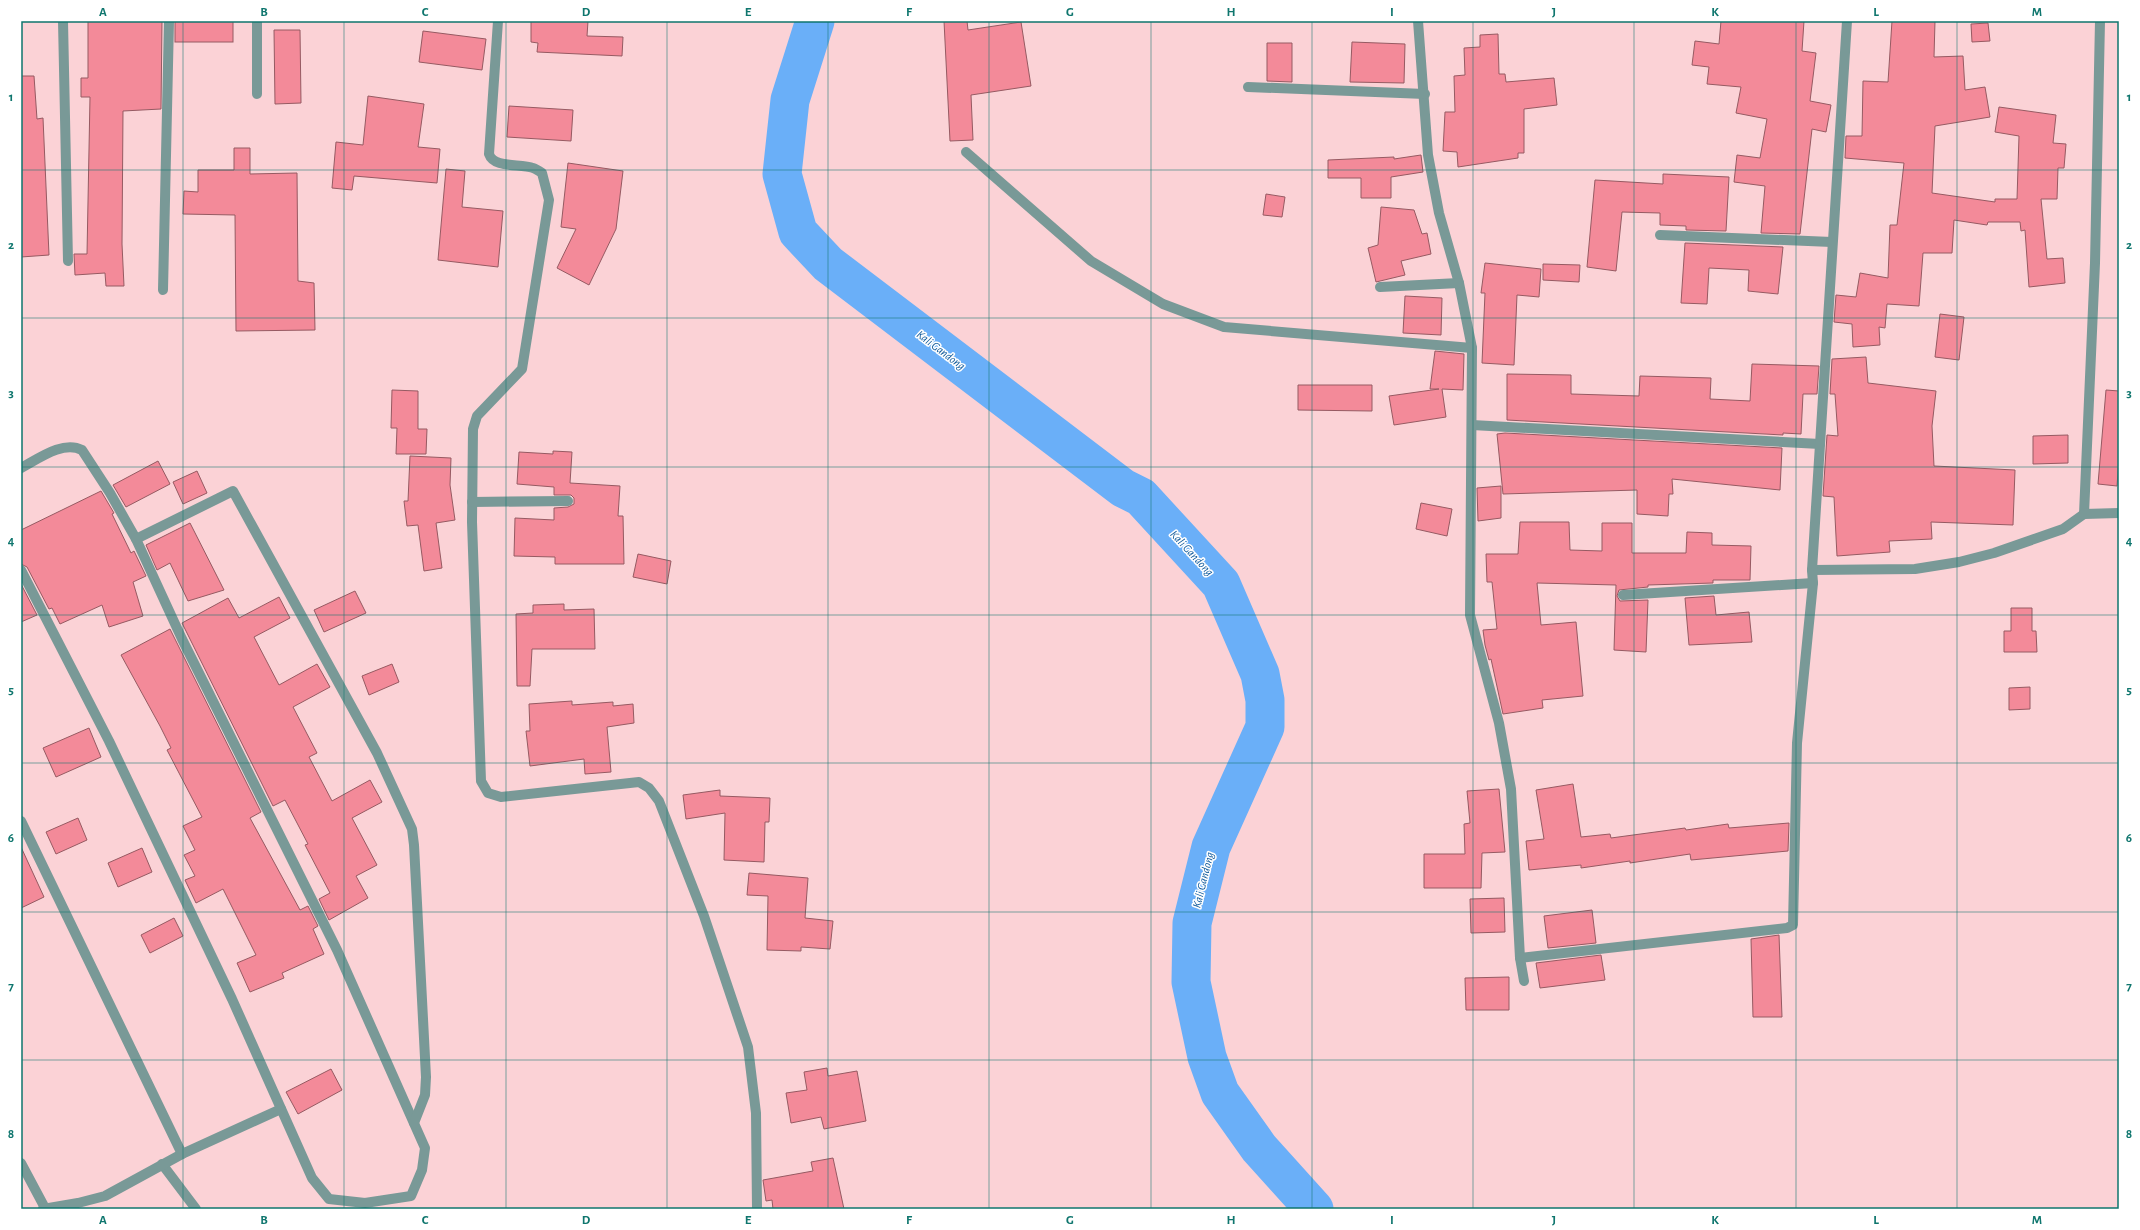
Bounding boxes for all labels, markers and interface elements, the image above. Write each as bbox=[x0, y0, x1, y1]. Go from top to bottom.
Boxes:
text: A bbox=[99, 6, 107, 19]
text: B bbox=[260, 6, 268, 19]
text: C bbox=[422, 6, 429, 19]
text: D bbox=[582, 6, 591, 19]
text: E bbox=[745, 6, 752, 19]
text: F bbox=[906, 6, 913, 19]
text: G bbox=[1066, 6, 1074, 19]
text: H bbox=[1226, 6, 1236, 19]
text: I bbox=[1390, 6, 1394, 19]
text: J bbox=[1552, 6, 1556, 19]
text: K bbox=[1711, 6, 1719, 19]
text: L bbox=[1873, 6, 1879, 19]
text: M bbox=[2032, 6, 2042, 19]
text: 1 bbox=[9, 91, 13, 104]
text: 1 bbox=[2127, 91, 2131, 104]
text: 2 bbox=[8, 239, 14, 252]
text: 2 bbox=[2126, 239, 2132, 252]
water label: Kali Gandong bbox=[915, 328, 967, 372]
text: 3 bbox=[8, 387, 14, 400]
text: 3 bbox=[2126, 387, 2132, 400]
water label: Kali Gandong bbox=[1168, 528, 1216, 578]
text: 4 bbox=[8, 535, 15, 548]
text: 4 bbox=[2126, 535, 2133, 548]
text: 5 bbox=[8, 684, 14, 697]
text: 5 bbox=[2126, 684, 2132, 697]
text: 6 bbox=[8, 832, 14, 845]
text: 6 bbox=[2126, 832, 2132, 845]
water label: Kali Gandong bbox=[1190, 851, 1216, 909]
text: 7 bbox=[8, 980, 14, 993]
text: 7 bbox=[2126, 980, 2132, 993]
text: 8 bbox=[8, 1128, 14, 1141]
text: 8 bbox=[2126, 1128, 2132, 1141]
text: A bbox=[99, 1214, 107, 1227]
text: B bbox=[260, 1214, 268, 1227]
text: C bbox=[422, 1214, 429, 1227]
text: D bbox=[582, 1214, 591, 1227]
text: E bbox=[745, 1214, 752, 1227]
text: F bbox=[906, 1214, 913, 1227]
text: G bbox=[1066, 1214, 1074, 1227]
text: H bbox=[1226, 1214, 1236, 1227]
text: I bbox=[1390, 1214, 1394, 1227]
text: J bbox=[1552, 1214, 1556, 1227]
text: K bbox=[1711, 1214, 1719, 1227]
text: L bbox=[1873, 1214, 1879, 1227]
text: M bbox=[2032, 1214, 2042, 1227]

